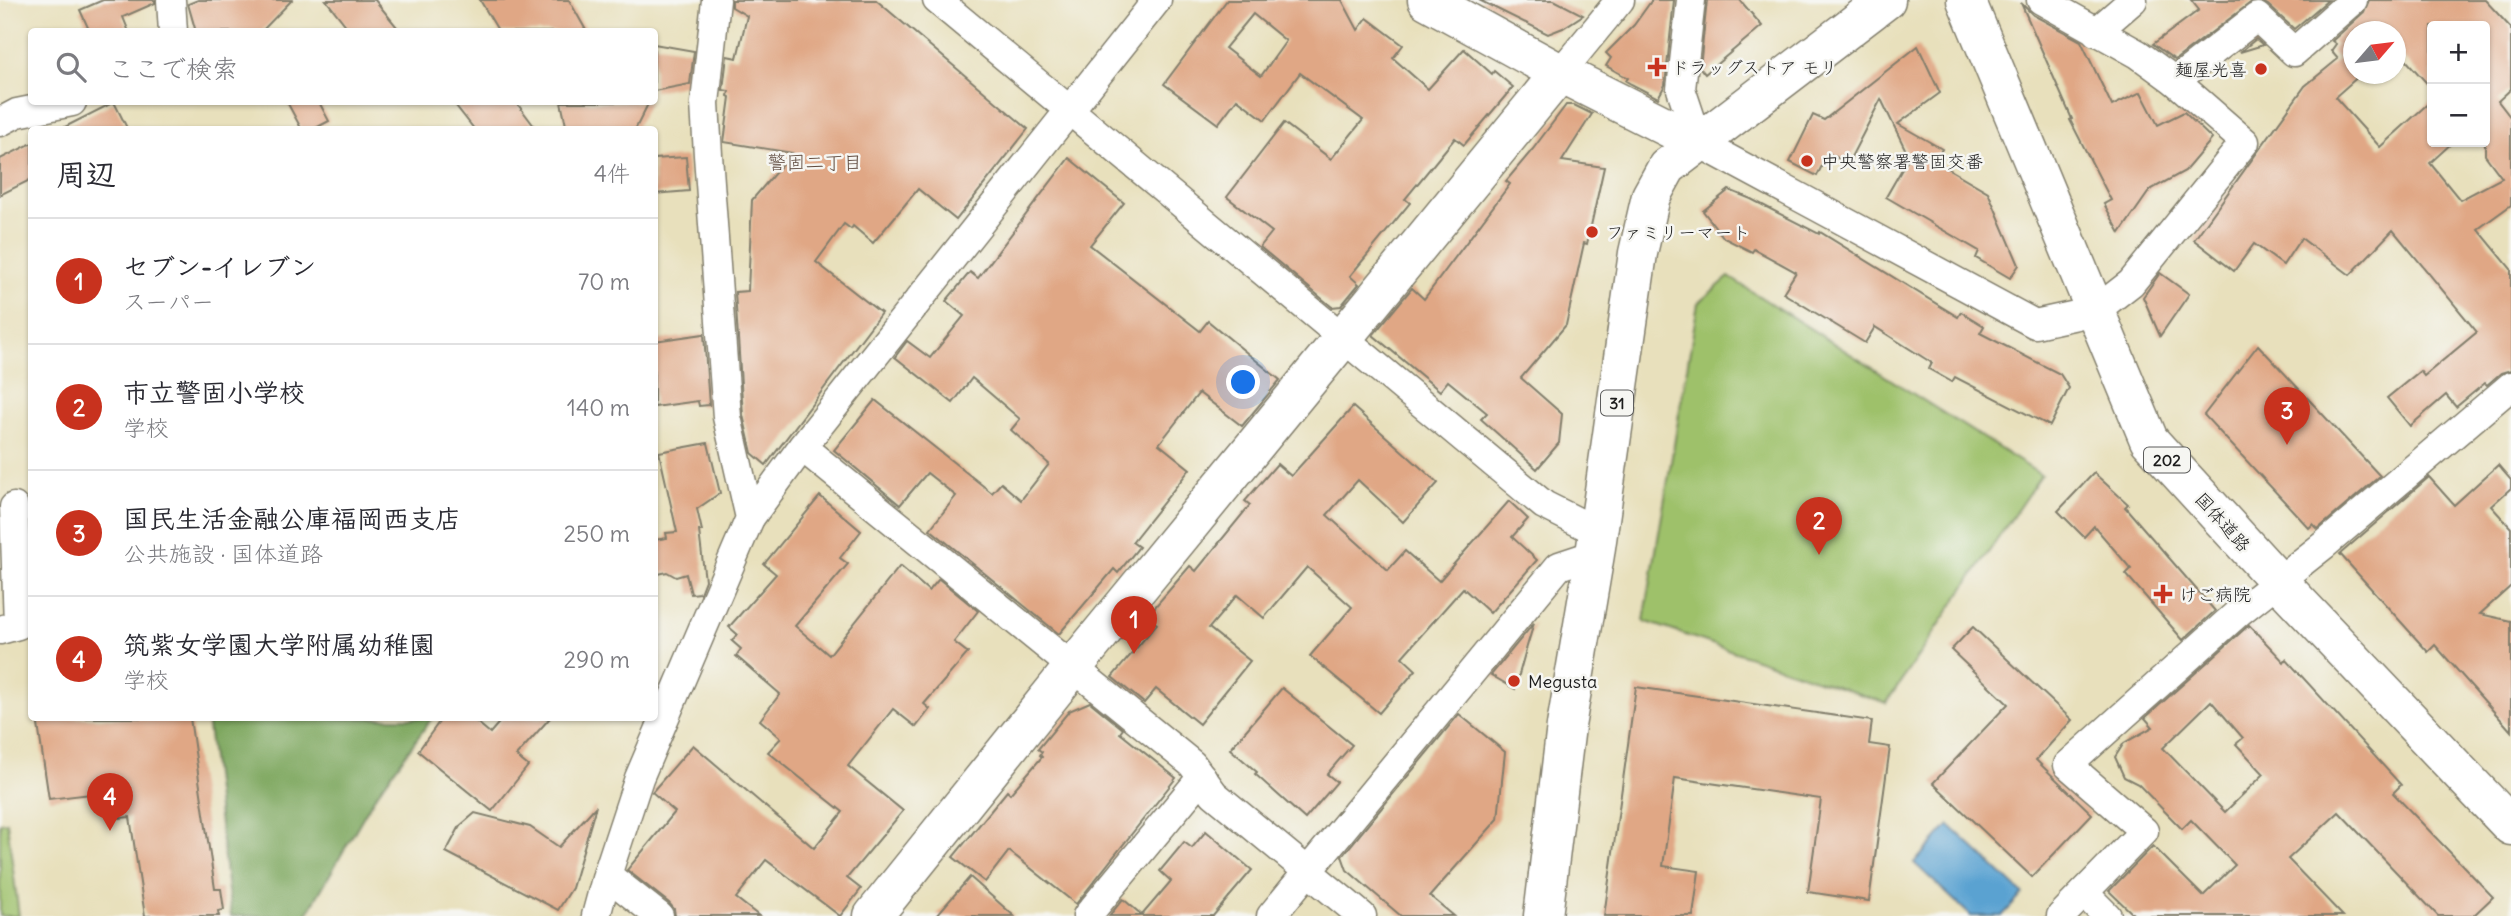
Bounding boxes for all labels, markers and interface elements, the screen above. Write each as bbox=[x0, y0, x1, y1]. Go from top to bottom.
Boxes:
north arrow bbox=[2343, 21, 2406, 84]
map controls bbox=[2427, 21, 2490, 147]
button: + bbox=[2427, 21, 2490, 84]
search box bbox=[28, 28, 658, 105]
icon: search bbox=[52, 48, 90, 86]
text: ここで検索 bbox=[108, 52, 238, 85]
place label: ドラッグストア モリ bbox=[1671, 56, 1838, 79]
place label: 麺屋光喜 bbox=[2175, 58, 2247, 81]
marker: ドラッグストア モリ bbox=[1649, 59, 1665, 75]
marker: 麺屋光喜 bbox=[2253, 61, 2269, 77]
button: − bbox=[2427, 84, 2490, 147]
district label: 警固二丁目 bbox=[767, 150, 863, 174]
place label: 中央警察署警固交番 bbox=[1821, 150, 1983, 173]
marker: 中央警察署警固交番 bbox=[1799, 153, 1815, 169]
text: 周辺 bbox=[56, 155, 116, 193]
text: 4件 bbox=[594, 159, 630, 188]
place label: ファミリーマート bbox=[1606, 221, 1750, 244]
marker: ファミリーマート bbox=[1584, 224, 1600, 240]
text: セブン-イレブン bbox=[123, 250, 316, 283]
text: 1 bbox=[74, 267, 84, 296]
text: 70 m bbox=[578, 267, 630, 296]
text: スーパー bbox=[123, 287, 214, 316]
your location bbox=[1226, 365, 1260, 399]
text: 市立警固小学校 bbox=[123, 376, 305, 409]
pin: 3 bbox=[2264, 387, 2310, 445]
road number: 31 bbox=[1601, 390, 1633, 416]
text: 2 bbox=[73, 393, 85, 422]
text: 140 m bbox=[567, 393, 630, 422]
text: 学校 bbox=[123, 413, 169, 442]
road number: 202 bbox=[2144, 447, 2190, 472]
street label: 国体道路 bbox=[2190, 488, 2256, 556]
pin: 2 bbox=[1796, 497, 1842, 555]
text: 国民生活金融公庫福岡西支店 bbox=[123, 502, 461, 535]
text: 3 bbox=[72, 519, 86, 548]
text: 250 m bbox=[563, 519, 630, 548]
text: 公共施設 · 国体道路 bbox=[123, 539, 323, 568]
place label: けご病院 bbox=[2179, 583, 2251, 606]
marker: けご病院 bbox=[2153, 584, 2173, 604]
pin: 1 bbox=[1111, 596, 1157, 654]
text: 筑紫女学園大学附属幼稚園 bbox=[123, 628, 435, 661]
text: 4 bbox=[72, 645, 86, 674]
text: 290 m bbox=[563, 645, 630, 674]
text: 学校 bbox=[123, 665, 169, 694]
place label: Megusta bbox=[1528, 670, 1597, 693]
marker: Megusta bbox=[1506, 673, 1522, 689]
pin: 4 bbox=[87, 773, 133, 831]

